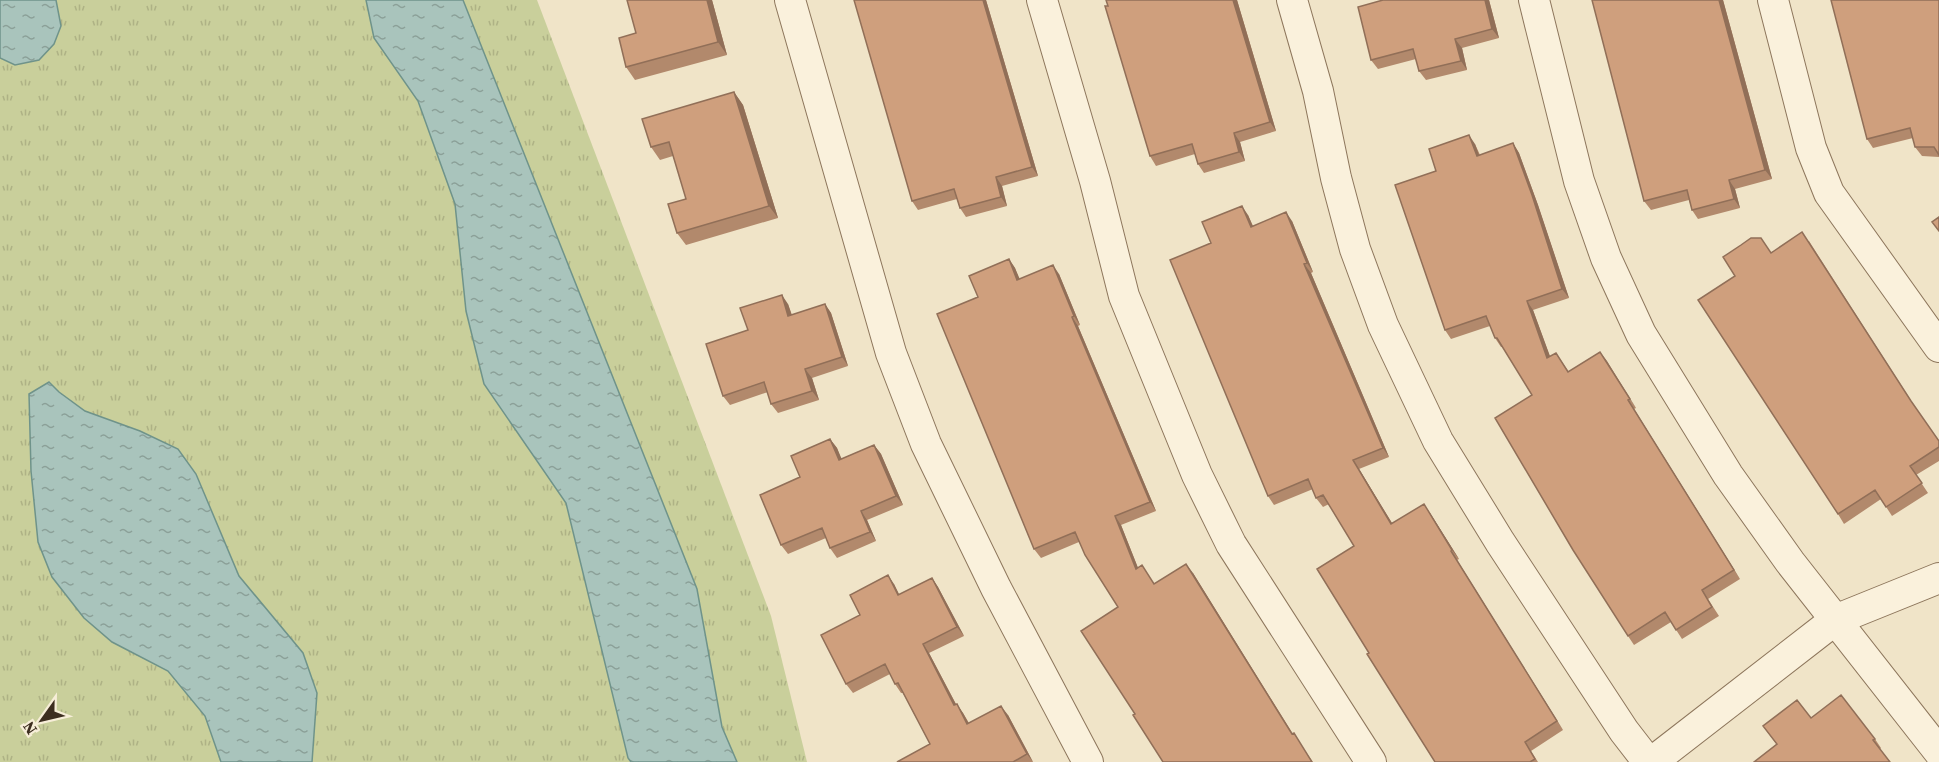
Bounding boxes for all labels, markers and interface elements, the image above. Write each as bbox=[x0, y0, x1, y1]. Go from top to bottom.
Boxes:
north arrow bbox=[12, 690, 72, 750]
text: N bbox=[17, 717, 42, 739]

